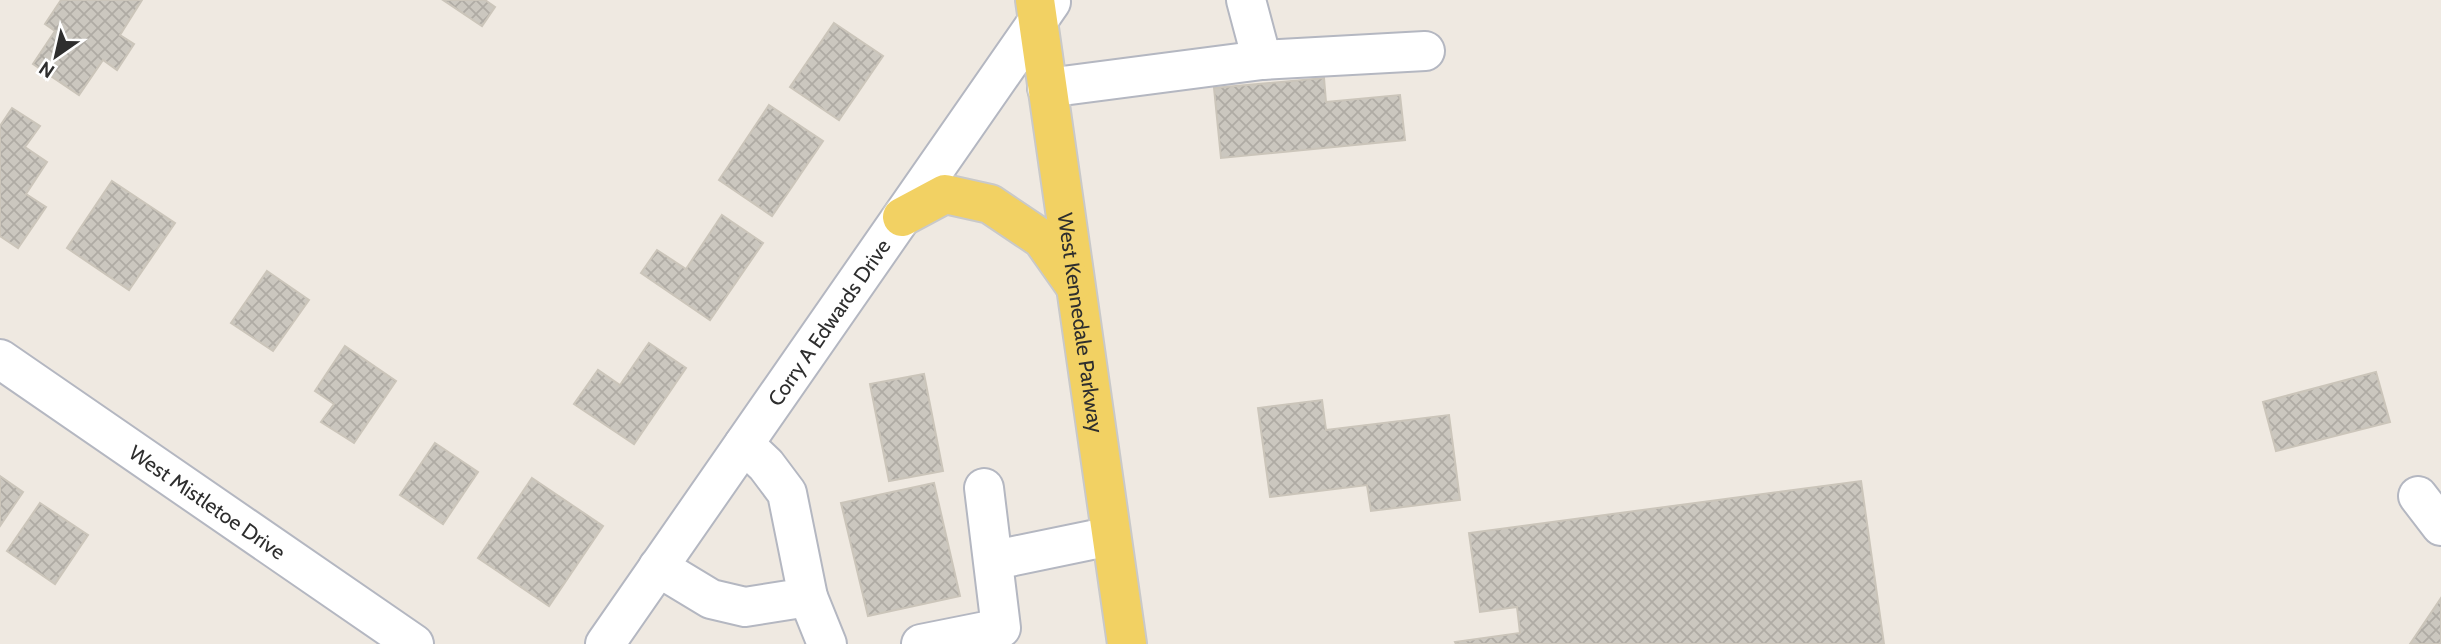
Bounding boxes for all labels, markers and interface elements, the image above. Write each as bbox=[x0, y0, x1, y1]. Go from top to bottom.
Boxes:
north arrow bbox=[21, 21, 91, 91]
text: N bbox=[35, 56, 59, 83]
street label: West Kennedale Parkway bbox=[1053, 211, 1109, 435]
street label: Corry A Edwards Drive bbox=[762, 234, 895, 410]
street label: West Mistletoe Drive bbox=[125, 439, 291, 565]

